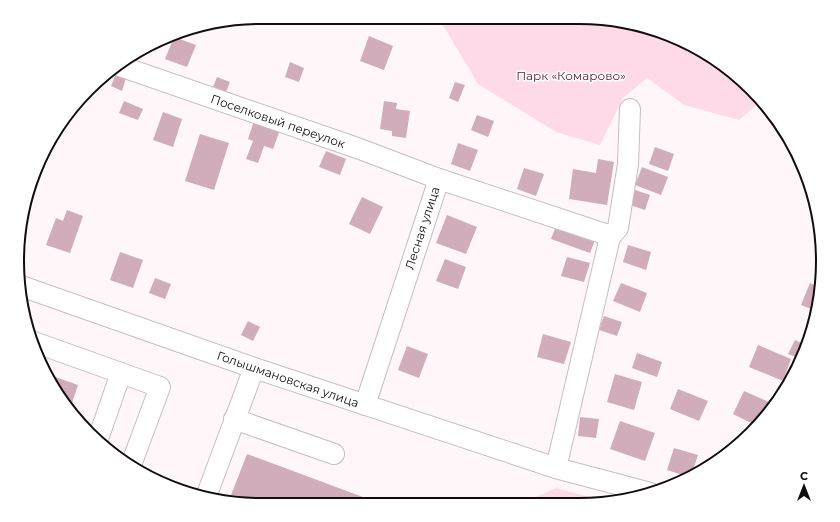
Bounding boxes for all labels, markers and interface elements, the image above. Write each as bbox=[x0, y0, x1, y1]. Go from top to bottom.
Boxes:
park label: Парк «Комарово» bbox=[516, 68, 626, 83]
street label: Поселковый переулок bbox=[209, 91, 347, 151]
street label: Лесная улица bbox=[401, 185, 443, 271]
street label: Голышмановская улица bbox=[215, 348, 361, 410]
north arrow bbox=[784, 466, 824, 506]
text: С bbox=[800, 469, 808, 483]

